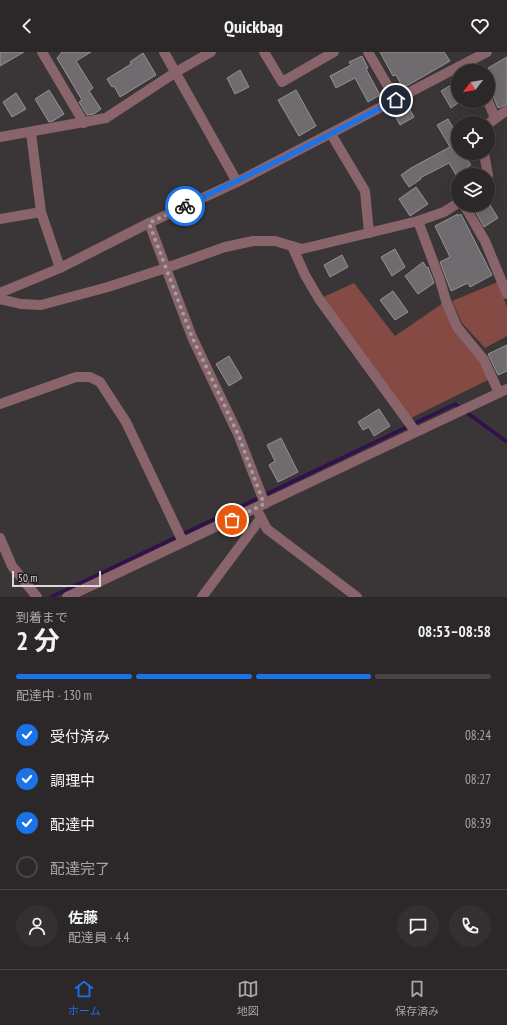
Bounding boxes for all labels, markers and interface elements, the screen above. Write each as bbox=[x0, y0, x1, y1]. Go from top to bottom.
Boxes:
icon: back bbox=[16, 15, 38, 37]
text: Quickbag bbox=[224, 15, 283, 38]
icon: heart bbox=[469, 15, 491, 37]
north arrow bbox=[451, 64, 495, 108]
map controls bbox=[451, 64, 495, 212]
pin bbox=[379, 83, 413, 117]
icon: home bbox=[385, 89, 407, 111]
button: locate bbox=[451, 116, 495, 160]
button: layers bbox=[451, 168, 495, 212]
courier bbox=[165, 186, 205, 226]
icon: bike bbox=[174, 195, 196, 217]
pin bbox=[215, 503, 249, 537]
icon: bag bbox=[221, 509, 243, 531]
scale bar bbox=[12, 569, 101, 588]
text: 50 m bbox=[18, 571, 37, 585]
text: 到着まで bbox=[16, 609, 68, 626]
text: 08:53–08:58 bbox=[418, 622, 491, 641]
text: 2 分 bbox=[16, 624, 60, 657]
text: 配達中 · 130 m bbox=[16, 687, 92, 704]
icon: check bbox=[16, 724, 38, 746]
text: 受付済み bbox=[50, 727, 110, 746]
text: 08:24 bbox=[465, 727, 491, 744]
icon: check bbox=[16, 768, 38, 790]
text: 調理中 bbox=[50, 771, 95, 790]
text: 08:27 bbox=[465, 771, 491, 788]
icon: check bbox=[16, 812, 38, 834]
text: 配達中 bbox=[50, 815, 95, 834]
text: 08:39 bbox=[465, 815, 491, 832]
text: 配達完了 bbox=[50, 859, 110, 878]
button: person bbox=[16, 905, 58, 947]
button: chat bbox=[397, 905, 439, 947]
button: phone bbox=[449, 905, 491, 947]
text: 佐藤 bbox=[68, 908, 98, 927]
text: 配達員 · 4.4 bbox=[68, 929, 129, 946]
tab: ホーム bbox=[68, 978, 101, 1018]
tab: 地図 bbox=[237, 978, 259, 1018]
tab: 保存済み bbox=[395, 978, 439, 1018]

